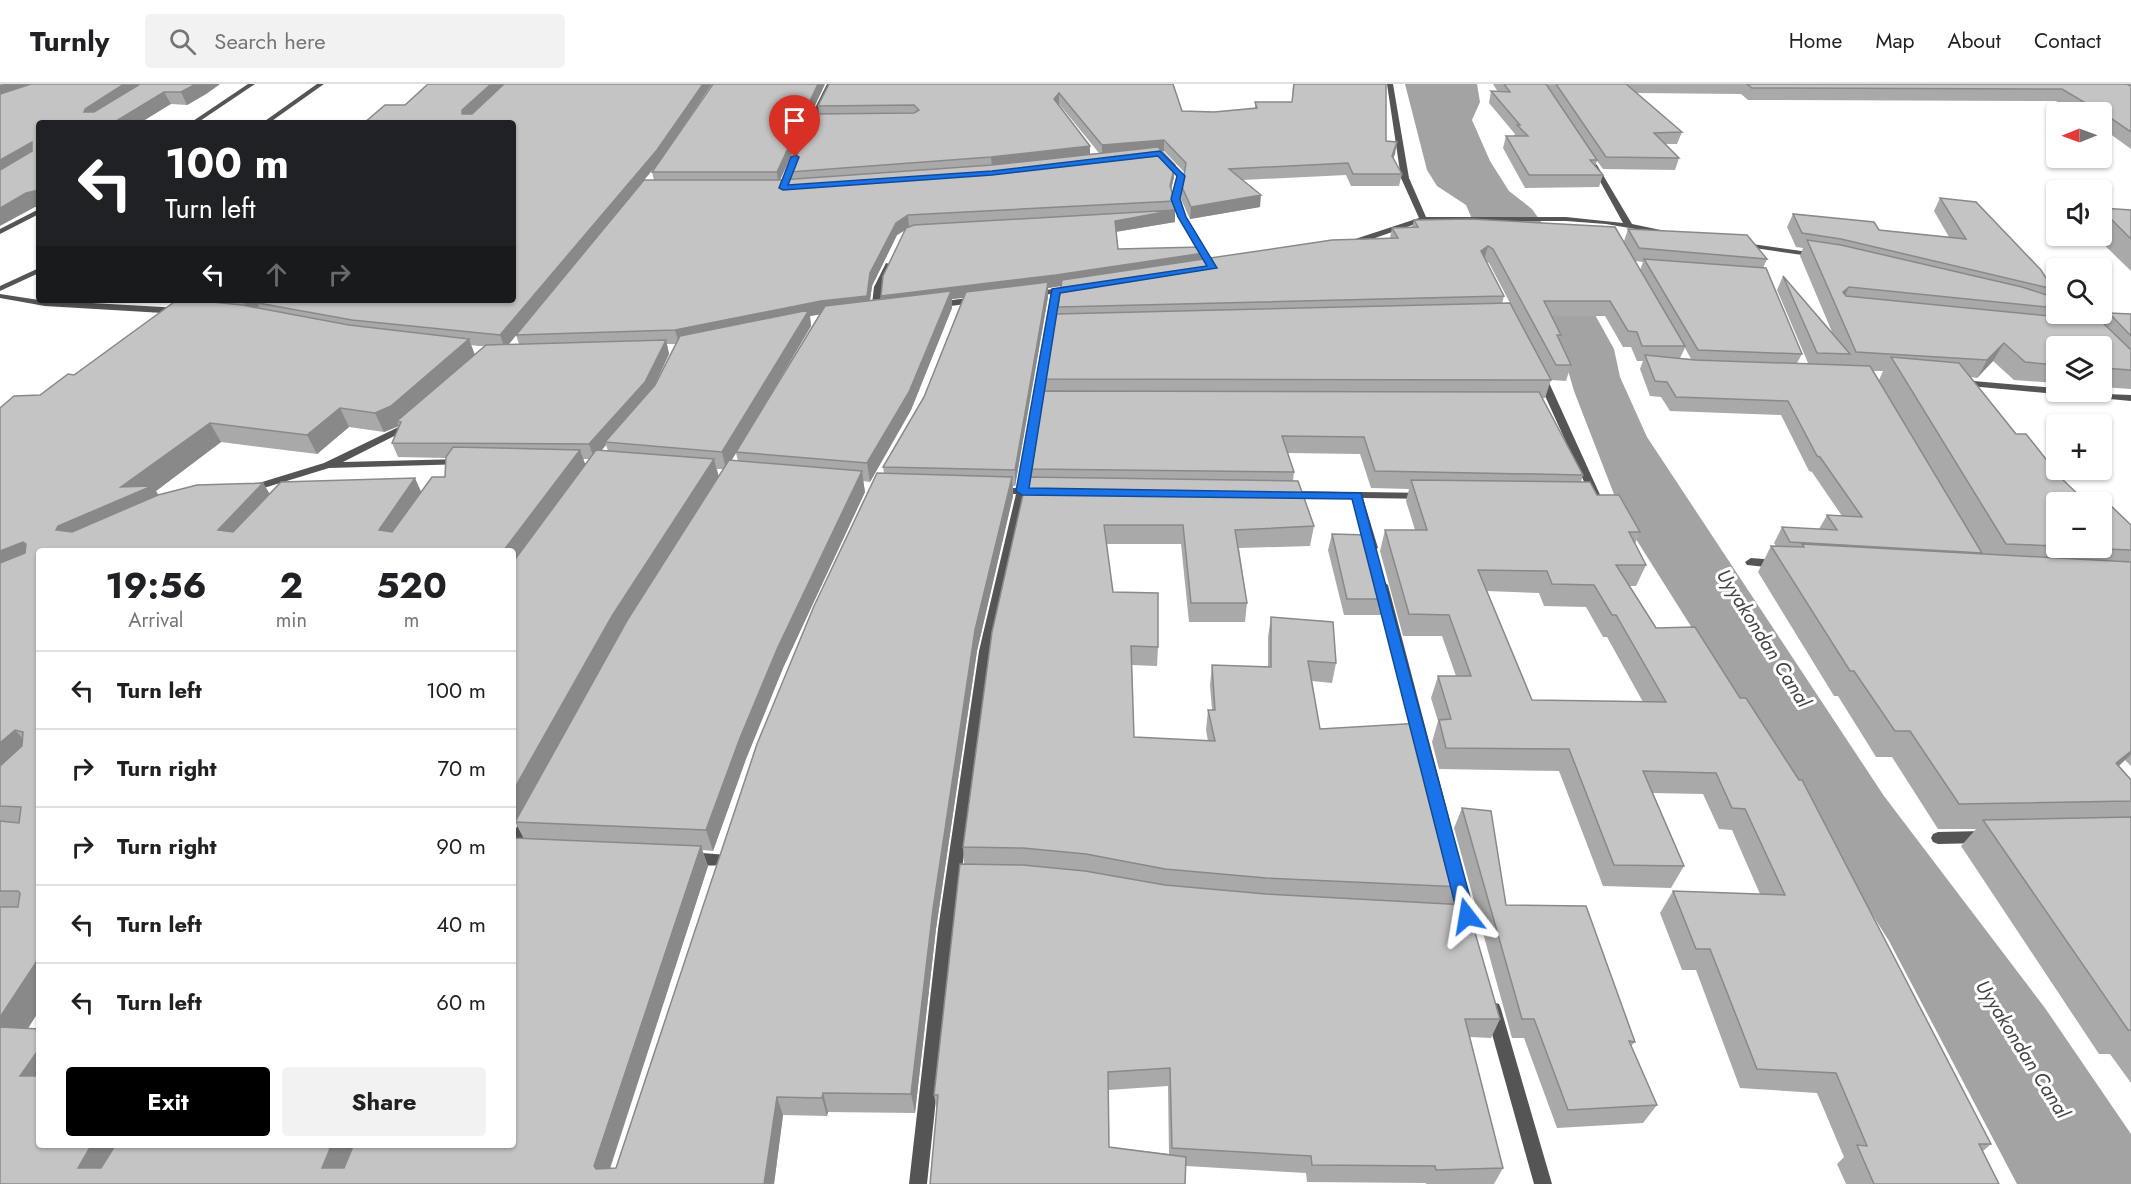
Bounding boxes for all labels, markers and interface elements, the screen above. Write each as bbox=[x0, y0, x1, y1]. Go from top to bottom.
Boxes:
search box bbox=[145, 14, 565, 68]
text: Turnly bbox=[30, 21, 109, 62]
icon: search bbox=[166, 25, 199, 58]
text: Search here bbox=[214, 25, 326, 57]
text: Home bbox=[1789, 26, 1842, 56]
text: Map bbox=[1875, 26, 1915, 56]
text: About bbox=[1948, 26, 2001, 56]
text: Contact bbox=[2034, 26, 2101, 56]
pin bbox=[769, 95, 820, 157]
north arrow bbox=[2046, 102, 2112, 168]
map controls bbox=[2046, 102, 2112, 558]
icon: arrive bbox=[778, 104, 811, 137]
text: 100 m bbox=[165, 133, 289, 194]
icon: left bbox=[66, 144, 144, 222]
button: sound bbox=[2046, 180, 2112, 246]
text: Turn left bbox=[165, 189, 255, 228]
icon: left bbox=[197, 258, 230, 291]
icon: ahead bbox=[260, 258, 293, 291]
icon: right bbox=[323, 258, 356, 291]
button: search bbox=[2046, 258, 2112, 324]
button: layers bbox=[2046, 336, 2112, 402]
button: + bbox=[2046, 414, 2112, 480]
button: − bbox=[2046, 492, 2112, 558]
text: 19:56 bbox=[105, 559, 206, 611]
text: 2 bbox=[280, 559, 303, 611]
text: 520 bbox=[376, 559, 447, 611]
water label: Uyyakondan Canal bbox=[1709, 563, 1819, 714]
text: Arrival bbox=[128, 606, 183, 635]
text: min bbox=[276, 606, 307, 635]
text: m bbox=[404, 606, 419, 635]
icon: left bbox=[66, 674, 99, 707]
text: Turn left bbox=[117, 674, 202, 706]
text: 100 m bbox=[426, 674, 486, 706]
icon: right bbox=[66, 752, 99, 785]
text: Turn right bbox=[117, 752, 217, 784]
text: 70 m bbox=[437, 752, 486, 784]
icon: right bbox=[66, 830, 99, 863]
text: Turn right bbox=[117, 830, 217, 862]
text: 90 m bbox=[436, 830, 486, 862]
position arrow bbox=[1435, 884, 1499, 948]
icon: left bbox=[66, 908, 99, 941]
text: Turn left bbox=[117, 908, 202, 940]
text: 40 m bbox=[436, 908, 486, 940]
water label: Uyyakondan Canal bbox=[1968, 974, 2078, 1125]
icon: left bbox=[66, 986, 99, 1019]
text: Turn left bbox=[117, 986, 202, 1018]
text: 60 m bbox=[436, 986, 486, 1018]
button: Exit bbox=[66, 1067, 270, 1136]
button: Share bbox=[282, 1067, 486, 1136]

